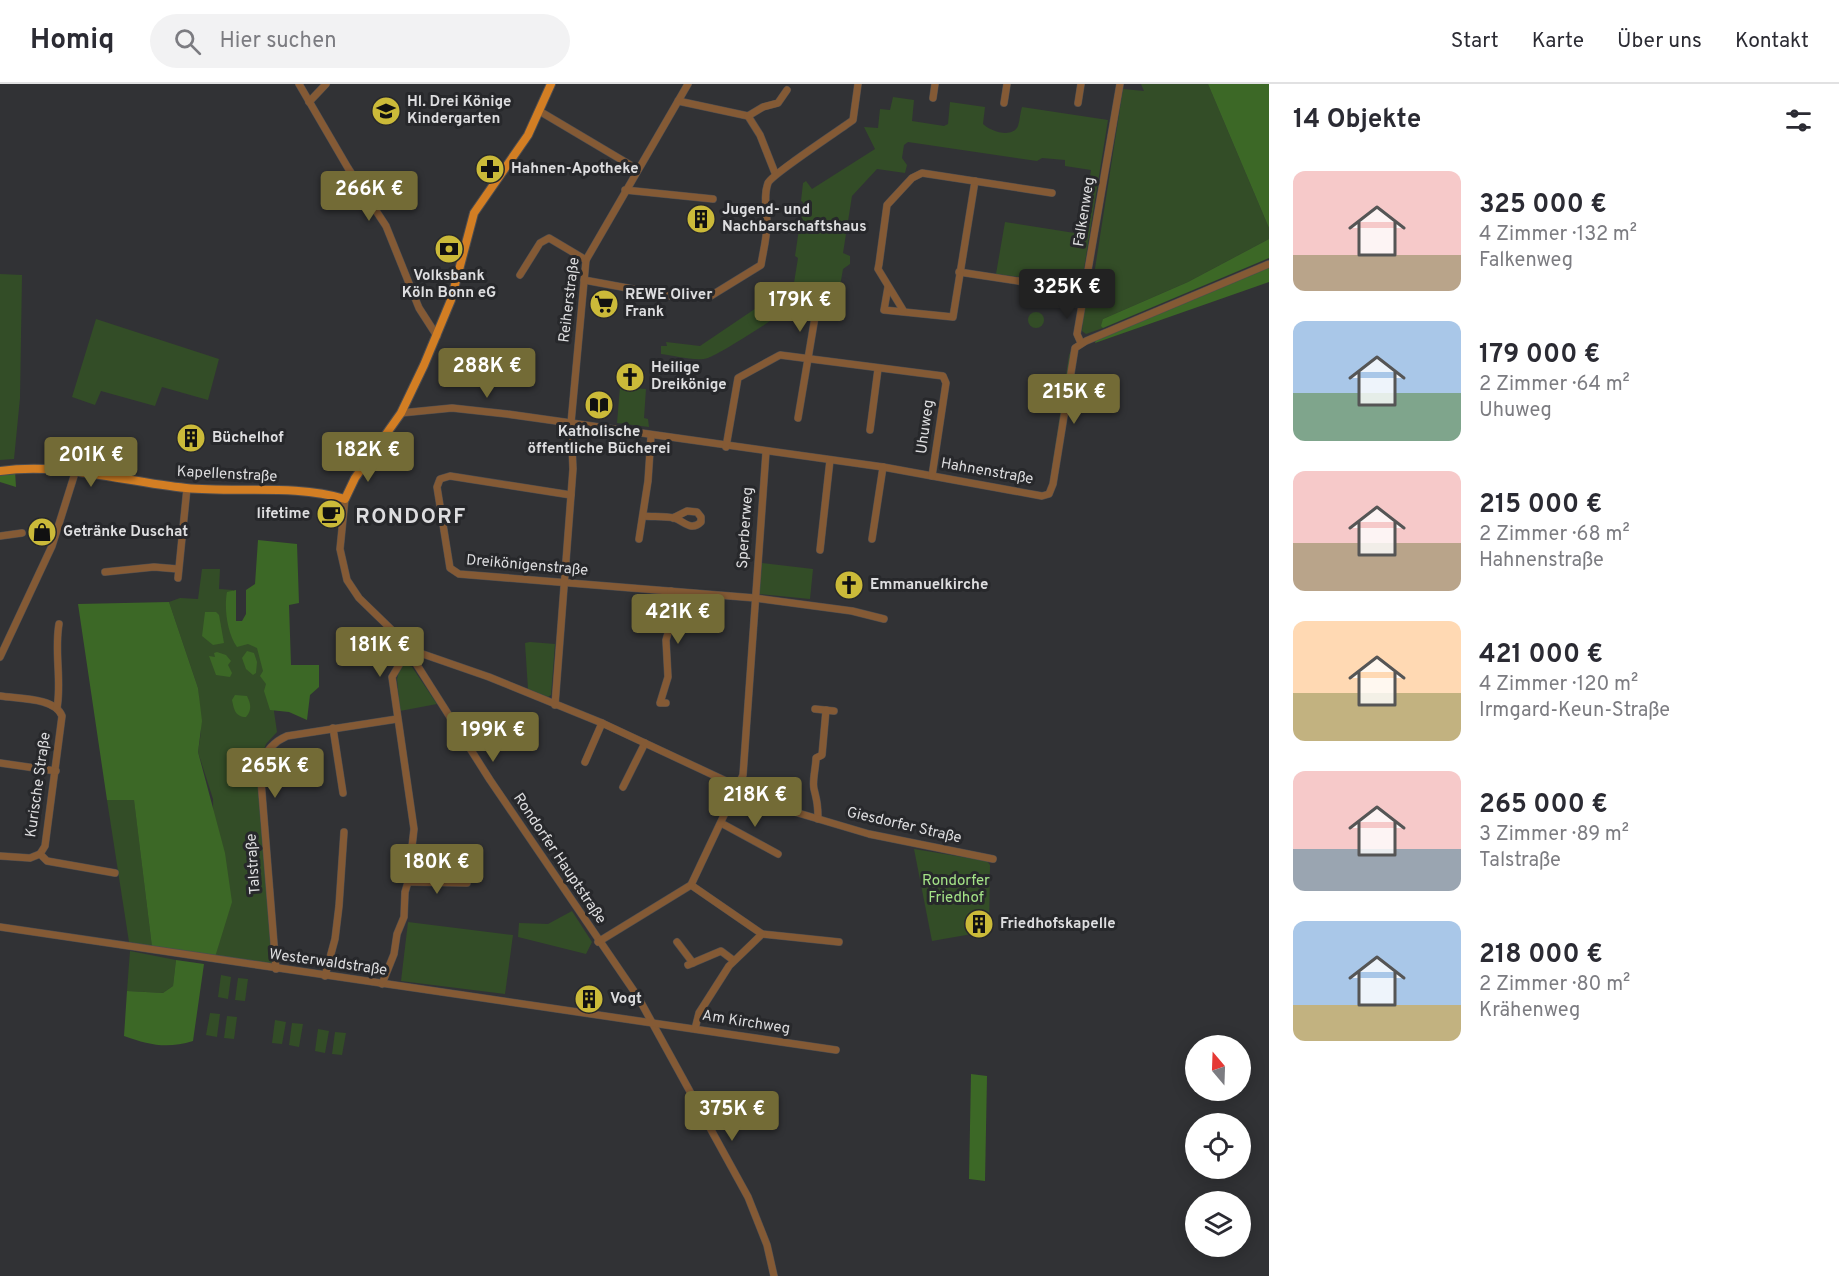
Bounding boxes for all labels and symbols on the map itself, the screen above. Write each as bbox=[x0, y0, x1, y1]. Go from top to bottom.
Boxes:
place label: Hl. Drei Könige Kindergarten bbox=[407, 93, 511, 129]
school or university icon: Hl. Drei Könige Kindergarten bbox=[370, 95, 402, 127]
pharmacy icon: Hahnen-Apotheke bbox=[474, 153, 506, 185]
place label: Hahnen-Apotheke bbox=[511, 160, 639, 179]
pin: 266K € bbox=[320, 171, 418, 222]
street label: Falkenweg bbox=[1070, 176, 1100, 248]
place label: Jugend- und Nachbarschaftshaus bbox=[722, 201, 867, 237]
building icon: Jugend- und Nachbarschaftshaus bbox=[685, 203, 717, 235]
bank icon: Volksbank Köln Bonn eG bbox=[433, 233, 465, 265]
street label: Reiherstraße bbox=[555, 256, 585, 344]
place label: Volksbank Köln Bonn eG bbox=[402, 267, 496, 303]
pin: 325K € bbox=[1018, 269, 1116, 320]
pin: 179K € bbox=[751, 282, 849, 333]
place label: REWE Oliver Frank bbox=[625, 286, 713, 322]
supermarket icon: REWE Oliver Frank bbox=[588, 288, 620, 320]
pin: 288K € bbox=[438, 348, 536, 399]
place label: Heilige Dreikönige bbox=[651, 359, 727, 395]
church icon: Heilige Dreikönige bbox=[614, 361, 646, 393]
pin: 215K € bbox=[1025, 374, 1123, 425]
library icon: Katholische öffentliche Bücherei bbox=[583, 389, 615, 421]
street label: Uhuweg bbox=[913, 399, 939, 455]
building icon: Büchelhof bbox=[175, 422, 207, 454]
place label: Katholische öffentliche Bücherei bbox=[527, 423, 671, 459]
place label: Büchelhof bbox=[212, 429, 284, 448]
pin: 182K € bbox=[319, 432, 417, 483]
pin: 201K € bbox=[42, 437, 140, 488]
street label: Hahnenstraße bbox=[939, 455, 1035, 489]
street label: Kapellenstraße bbox=[176, 463, 278, 487]
street label: Sperberweg bbox=[734, 487, 758, 569]
cafe icon: lifetime bbox=[315, 498, 347, 530]
district label: RONDORF bbox=[355, 504, 467, 531]
place label: lifetime bbox=[257, 505, 310, 524]
shop icon: Getränke Duschat bbox=[26, 516, 58, 548]
place label: Getränke Duschat bbox=[63, 523, 188, 542]
street label: Dreikönigenstraße bbox=[465, 551, 589, 581]
church icon: Emmanuelkirche bbox=[833, 569, 865, 601]
place label: Emmanuelkirche bbox=[870, 576, 988, 595]
pin: 421K € bbox=[629, 594, 727, 645]
pin: 181K € bbox=[331, 627, 429, 678]
pin: 199K € bbox=[444, 712, 542, 763]
street label: Kurische Straße bbox=[22, 731, 56, 839]
pin: 265K € bbox=[226, 748, 324, 799]
pin: 218K € bbox=[706, 777, 804, 828]
street label: Rondorfer Hauptstraße bbox=[508, 790, 610, 928]
street label: Giesdorfer Straße bbox=[845, 804, 963, 848]
street label: Talstraße bbox=[242, 833, 266, 895]
pin: 180K € bbox=[388, 844, 486, 895]
park label: Rondorfer Friedhof bbox=[922, 872, 990, 908]
building icon: Friedhofskapelle bbox=[963, 908, 995, 940]
place label: Friedhofskapelle bbox=[1000, 915, 1116, 934]
street label: Westerwaldstraße bbox=[268, 945, 388, 981]
building icon: Vogt bbox=[573, 983, 605, 1015]
place label: Vogt bbox=[610, 990, 642, 1009]
street label: Am Kirchweg bbox=[701, 1007, 791, 1039]
north arrow bbox=[1185, 1035, 1251, 1101]
pin: 375K € bbox=[683, 1091, 781, 1142]

